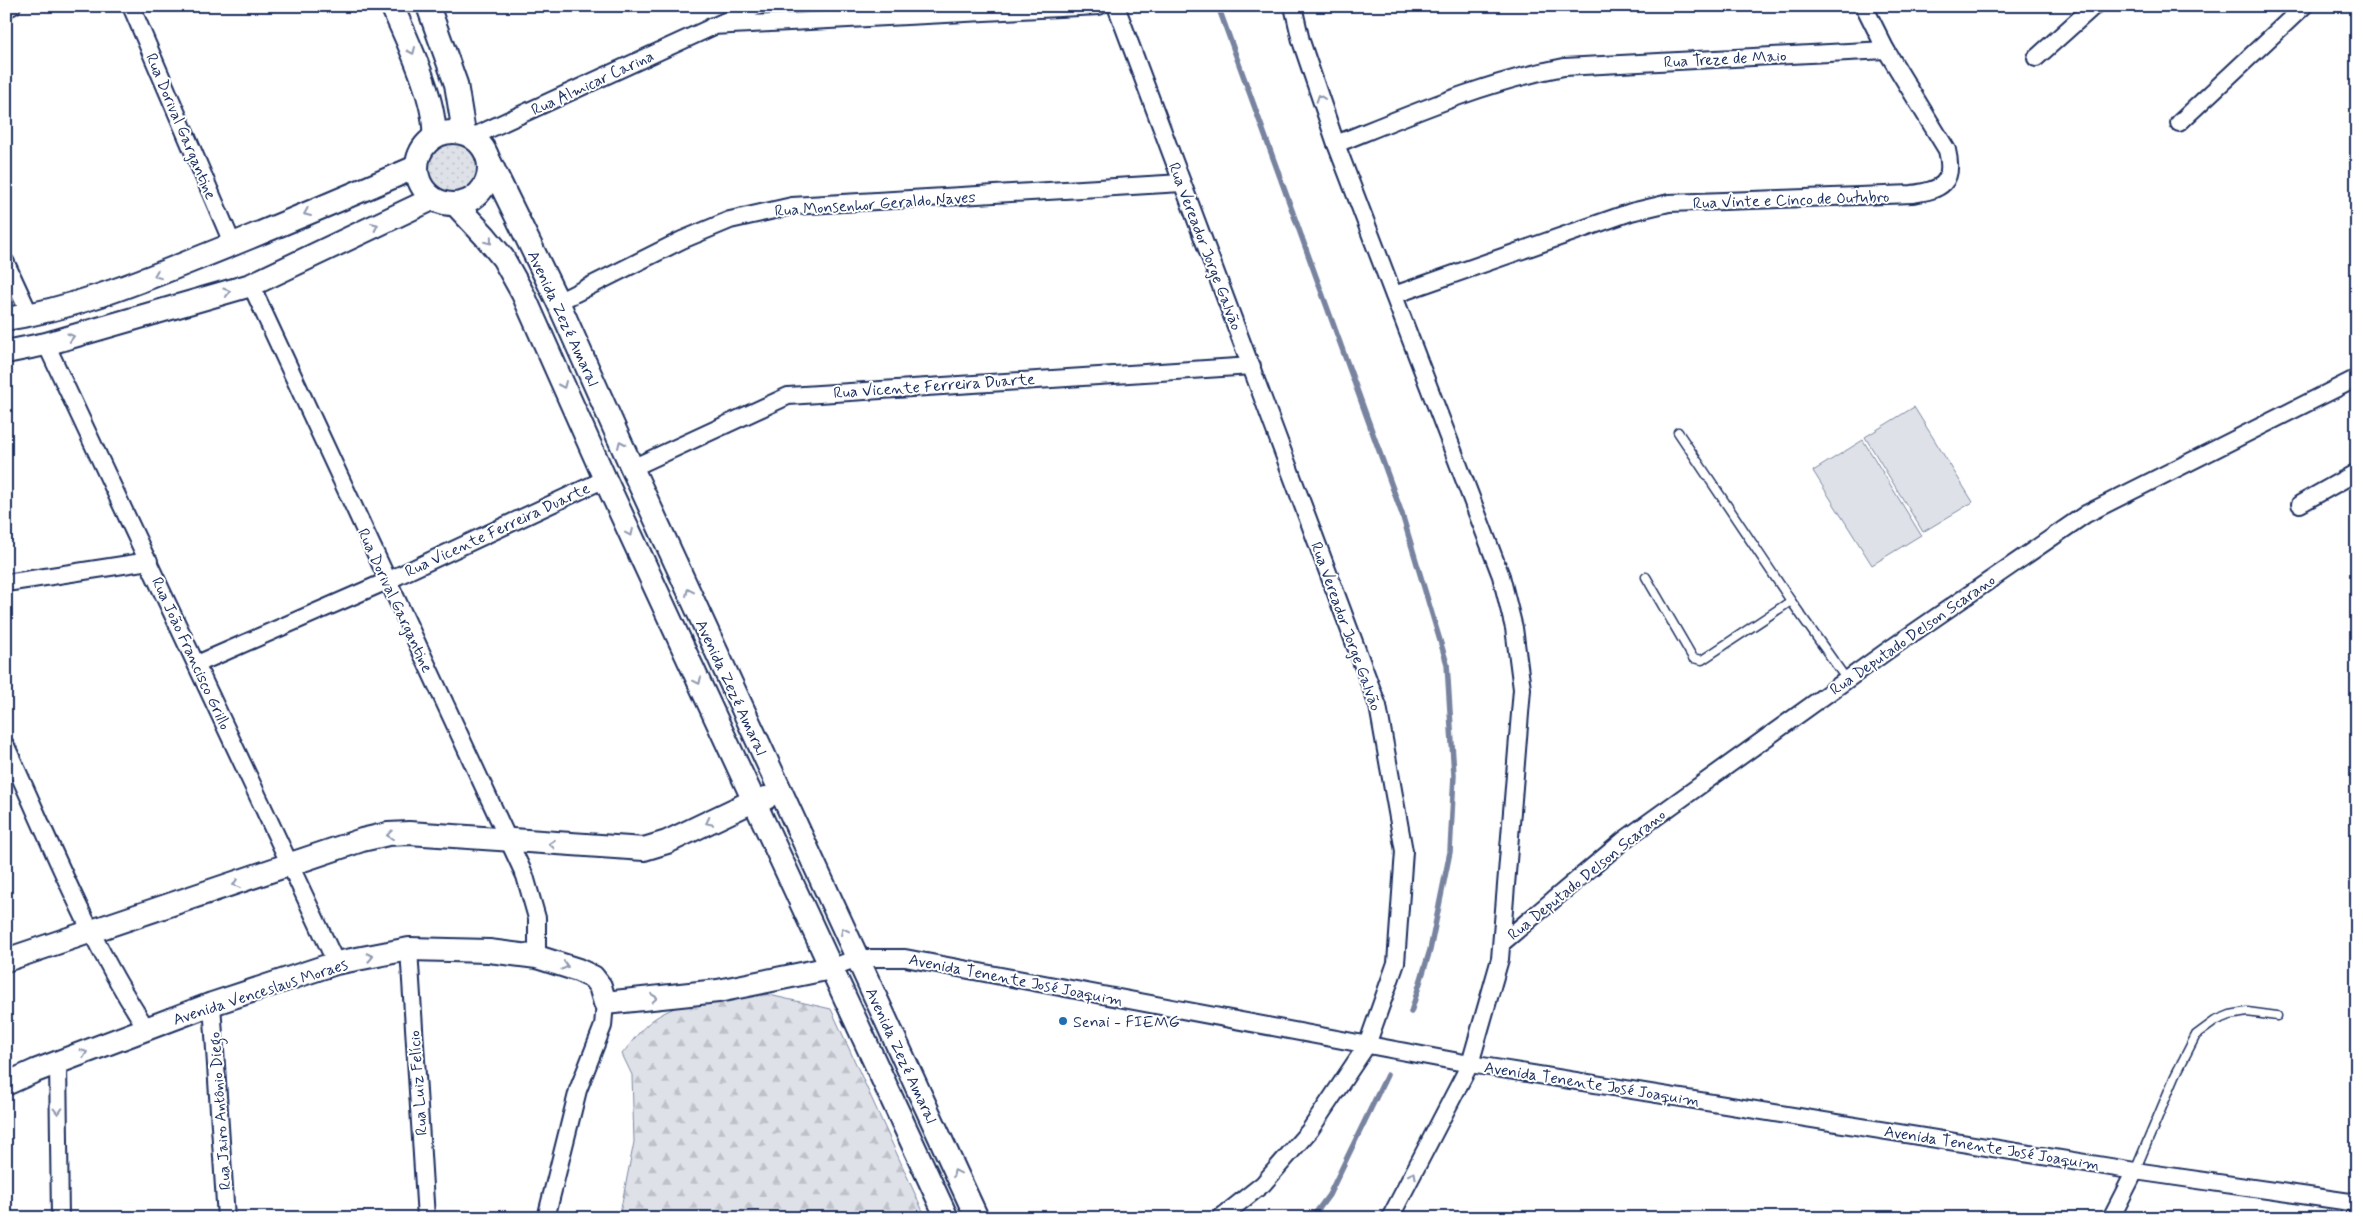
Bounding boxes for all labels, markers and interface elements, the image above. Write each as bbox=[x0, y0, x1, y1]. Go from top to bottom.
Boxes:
one-way arrow bbox=[406, 46, 417, 55]
street label: Rua Almicar Carina bbox=[528, 46, 658, 121]
street label: Rua Treze de Maio bbox=[1663, 46, 1787, 73]
street label: Rua Dorival Gargantine bbox=[140, 50, 221, 203]
one-way arrow bbox=[1316, 94, 1326, 102]
street label: Rua Vereador Jorge Galvão bbox=[1163, 160, 1246, 334]
street label: Rua Monsenhor Geraldo Naves bbox=[774, 187, 976, 222]
street label: Rua Vinte e Cinco de Outubro bbox=[1692, 187, 1890, 214]
one-way arrow bbox=[303, 207, 312, 218]
one-way arrow bbox=[370, 222, 379, 232]
one-way arrow bbox=[484, 235, 492, 244]
street label: Avenida Zezé Amaral bbox=[522, 247, 603, 390]
one-way arrow bbox=[153, 269, 162, 279]
one-way arrow bbox=[222, 287, 230, 297]
one-way arrow bbox=[66, 333, 74, 343]
street label: Rua Vicente Ferreira Duarte bbox=[833, 369, 1036, 404]
one-way arrow bbox=[557, 380, 568, 389]
one-way arrow bbox=[617, 440, 628, 449]
street label: Rua Vicente Ferreira Duarte bbox=[402, 478, 594, 583]
street label: Rua Dorival Gargantine bbox=[352, 525, 437, 676]
one-way arrow bbox=[624, 528, 634, 537]
street label: Rua Vereador Jorge Galvão bbox=[1305, 539, 1386, 714]
street label: Rua Deputado Delson Scarano bbox=[1826, 570, 2000, 701]
street label: Rua João Francisco Grillo bbox=[146, 574, 235, 733]
one-way arrow bbox=[685, 588, 695, 597]
street label: Avenida Zezé Amaral bbox=[690, 616, 771, 759]
one-way arrow bbox=[691, 676, 702, 685]
street label: Rua Deputado Delson Scarano bbox=[1504, 805, 1670, 946]
one-way arrow bbox=[705, 816, 714, 826]
one-way arrow bbox=[386, 829, 394, 840]
one-way arrow bbox=[548, 839, 556, 850]
one-way arrow bbox=[232, 878, 240, 888]
one-way arrow bbox=[840, 927, 851, 936]
street label: Avenida Tenente José Joaquim bbox=[907, 949, 1125, 1012]
one-way arrow bbox=[366, 952, 374, 962]
street label: Avenida Venceslaus Moraes bbox=[170, 954, 351, 1031]
one-way arrow bbox=[561, 960, 569, 970]
street label: Avenida Zezé Amaral bbox=[860, 984, 941, 1127]
one-way arrow bbox=[650, 993, 658, 1004]
place label: Senai - FIEMG bbox=[1073, 1012, 1180, 1033]
marker: Senai - FIEMG bbox=[1057, 1015, 1069, 1027]
street label: Rua Luiz Felício bbox=[404, 1030, 433, 1136]
street label: Rua Jairo Antônio Diego bbox=[204, 1031, 237, 1191]
one-way arrow bbox=[79, 1049, 87, 1059]
street label: Avenida Tenente José Joaquim bbox=[1483, 1057, 1701, 1112]
one-way arrow bbox=[53, 1108, 63, 1115]
street label: Avenida Tenente José Joaquim bbox=[1883, 1121, 2101, 1176]
one-way arrow bbox=[953, 1170, 963, 1179]
one-way arrow bbox=[1407, 1171, 1417, 1180]

